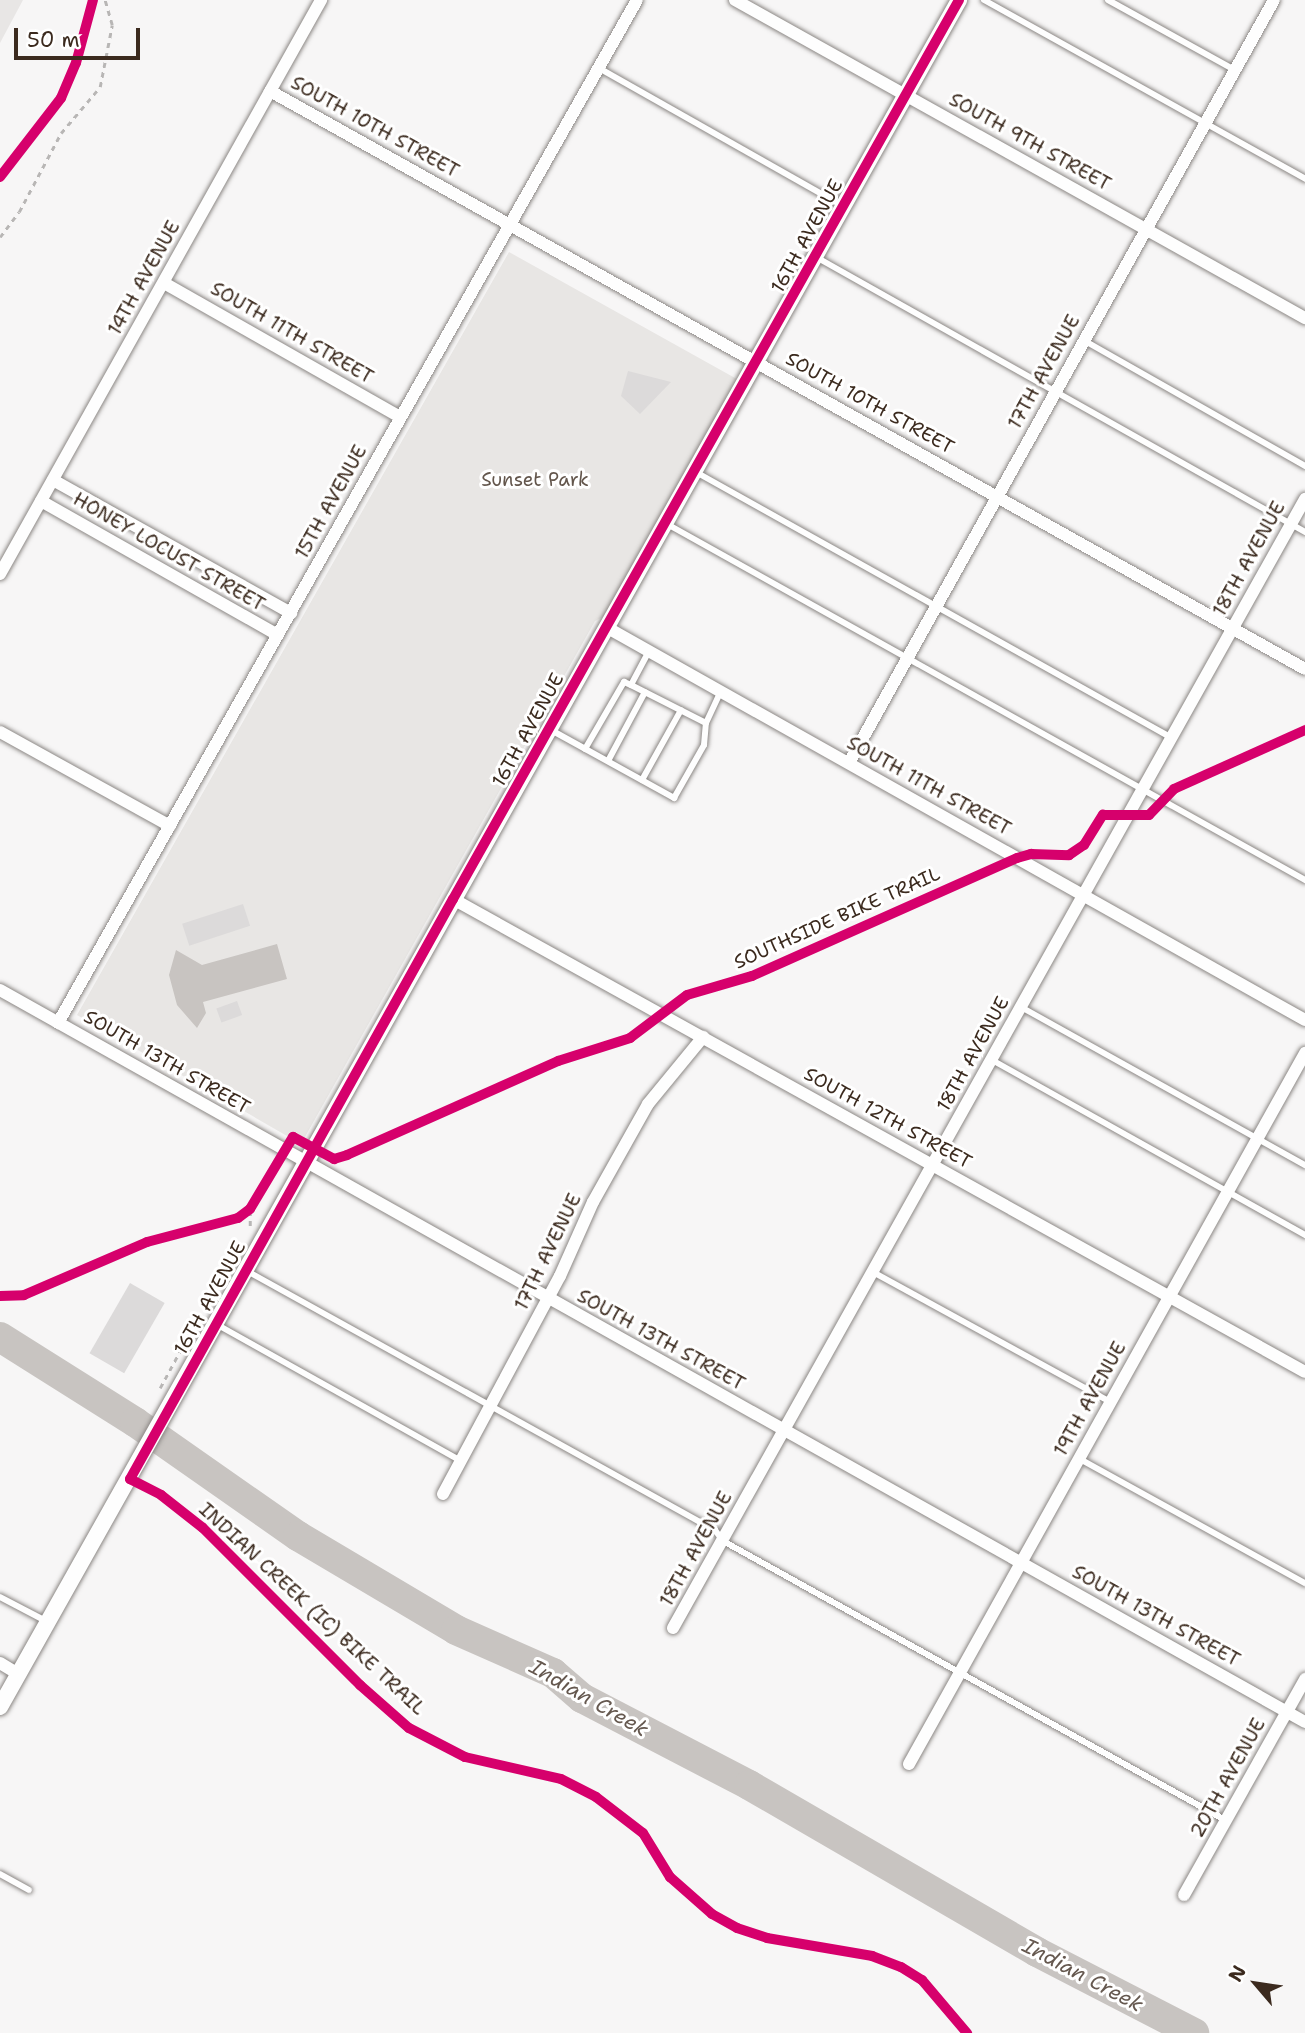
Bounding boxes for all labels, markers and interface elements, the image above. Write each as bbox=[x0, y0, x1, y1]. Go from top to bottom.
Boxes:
scale bar bbox=[18, 14, 144, 58]
text: 50 m bbox=[27, 26, 80, 54]
street label: SOUTH 10TH STREET bbox=[287, 71, 463, 183]
street label: SOUTH 9TH STREET bbox=[945, 88, 1115, 196]
street label: 16TH AVENUE bbox=[766, 175, 848, 297]
street label: 14TH AVENUE bbox=[103, 217, 185, 339]
street label: SOUTH 11TH STREET bbox=[207, 277, 377, 389]
street label: 17TH AVENUE bbox=[1003, 311, 1085, 433]
street label: SOUTH 10TH STREET bbox=[782, 347, 958, 459]
street label: 15TH AVENUE bbox=[290, 441, 372, 563]
park label: Sunset Park bbox=[481, 469, 589, 491]
street label: HONEY LOCUST STREET bbox=[69, 488, 269, 616]
street label: 18TH AVENUE bbox=[1208, 498, 1290, 620]
street label: 16TH AVENUE bbox=[487, 669, 569, 791]
street label: SOUTH 11TH STREET bbox=[843, 731, 1015, 841]
street label: SOUTHSIDE BIKE TRAIL bbox=[730, 862, 944, 974]
street label: 18TH AVENUE bbox=[932, 993, 1014, 1115]
street label: SOUTH 13TH STREET bbox=[80, 1005, 254, 1119]
street label: SOUTH 12TH STREET bbox=[800, 1062, 976, 1174]
street label: 17TH AVENUE bbox=[510, 1190, 586, 1314]
street label: 16TH AVENUE bbox=[169, 1237, 251, 1359]
street label: SOUTH 13TH STREET bbox=[573, 1284, 749, 1396]
street label: 19TH AVENUE bbox=[1049, 1338, 1131, 1460]
street label: 18TH AVENUE bbox=[655, 1488, 737, 1610]
street label: INDIAN CREEK (IC) BIKE TRAIL bbox=[194, 1498, 430, 1720]
street label: SOUTH 13TH STREET bbox=[1068, 1560, 1244, 1672]
water label: Indian Creek bbox=[525, 1654, 653, 1742]
street label: 20TH AVENUE bbox=[1186, 1714, 1270, 1842]
water label: Indian Creek bbox=[1018, 1933, 1148, 2017]
north arrow bbox=[1221, 1949, 1291, 2019]
text: N bbox=[1223, 1961, 1252, 1986]

